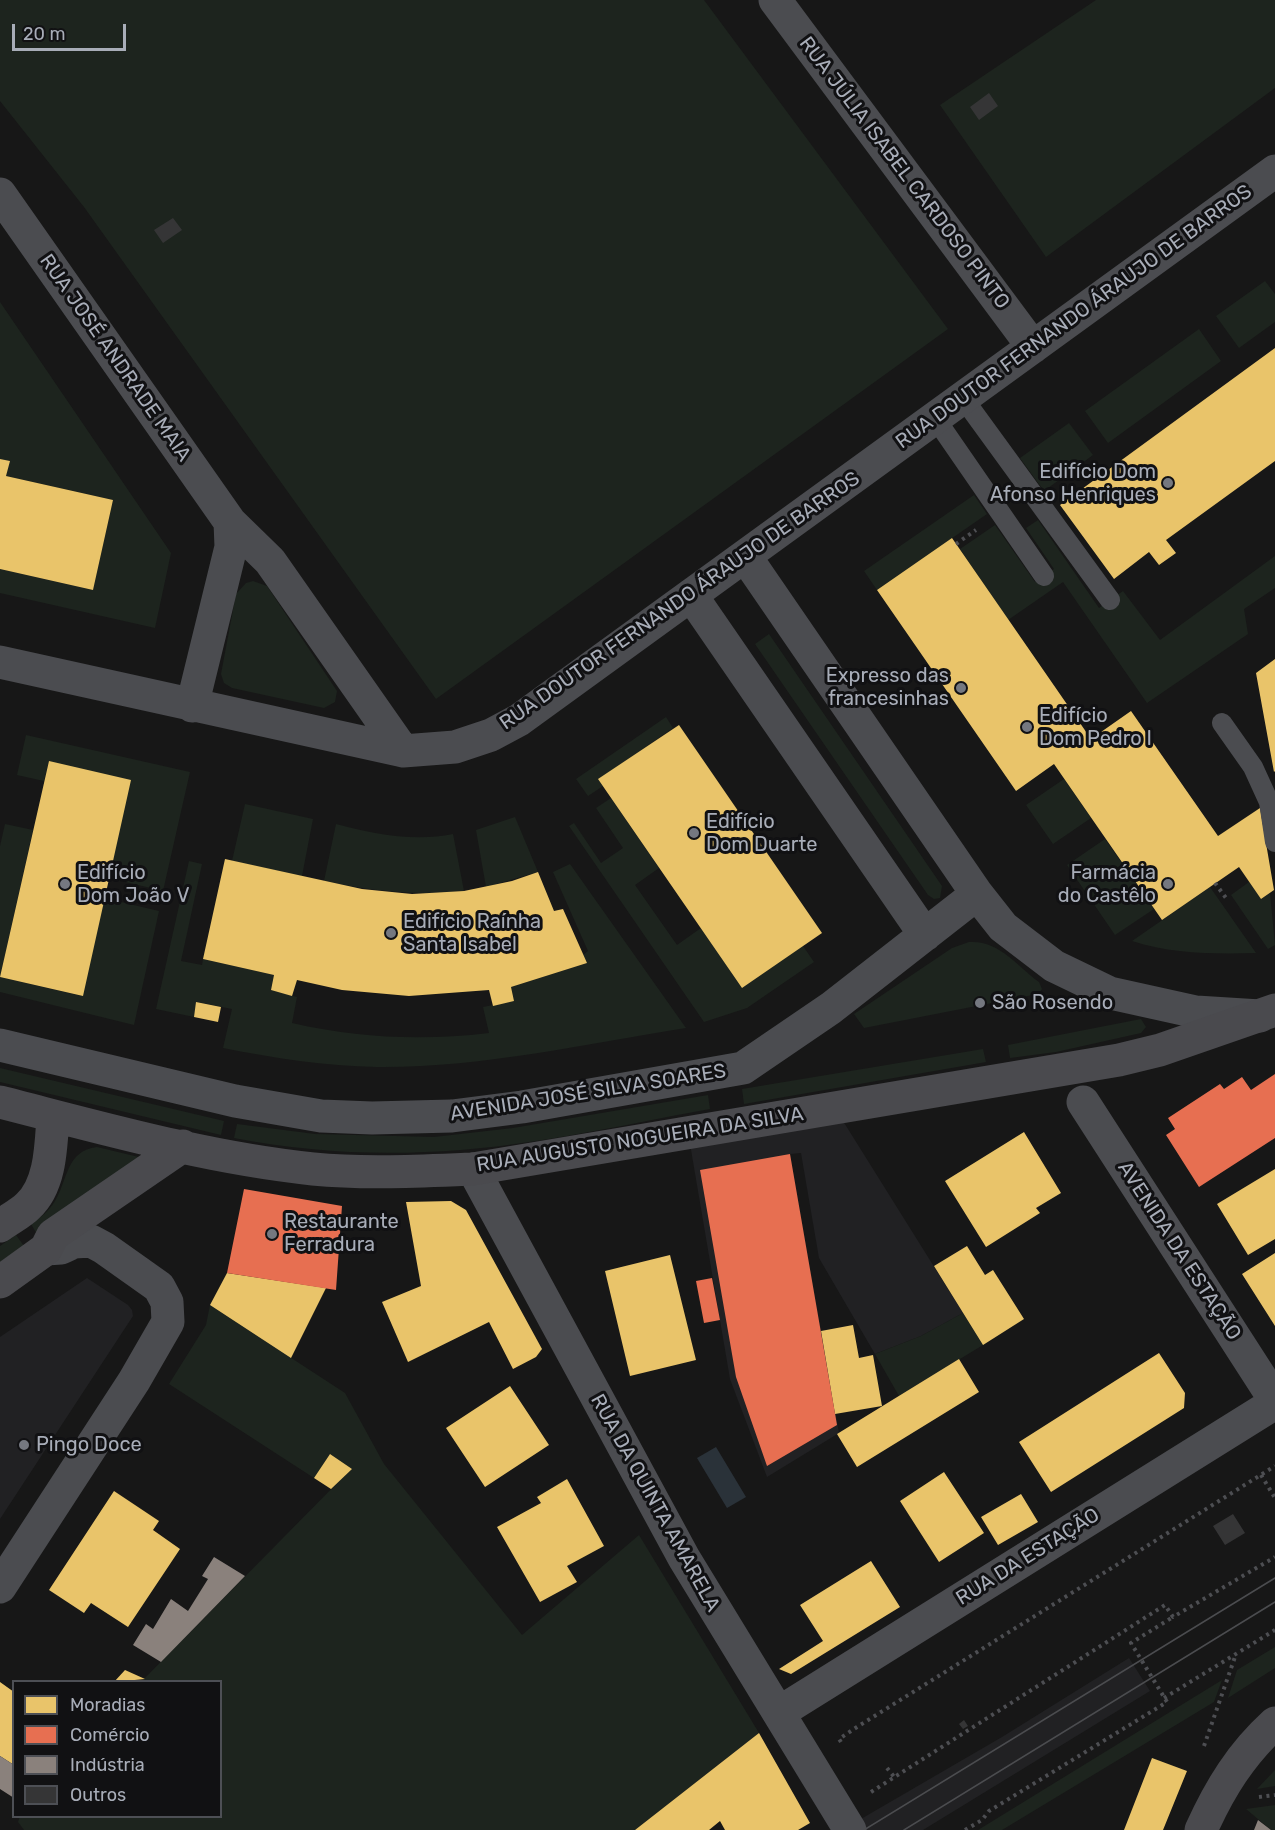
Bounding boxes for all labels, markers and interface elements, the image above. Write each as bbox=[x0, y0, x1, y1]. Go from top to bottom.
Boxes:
scale bar bbox=[15, 12, 129, 50]
text: 20 m bbox=[23, 23, 65, 45]
street label: RUA JÚLIA ISABEL CARDOSO PINTO bbox=[794, 32, 1014, 314]
street label: RUA DOUTOR FERNANDO ÁRAUJO DE BARROS bbox=[891, 180, 1257, 454]
street label: RUA JOSÉ ANDRADE MAIA bbox=[34, 250, 196, 466]
place label: Edifício Dom Afonso Henriques bbox=[990, 460, 1156, 507]
street label: RUA DOUTOR FERNANDO ÁRAUJO DE BARROS bbox=[495, 467, 865, 735]
marker: Edifício Dom Afonso Henriques bbox=[1161, 476, 1175, 490]
place label: Expresso das francesinhas bbox=[826, 664, 949, 711]
marker: Expresso das francesinhas bbox=[954, 681, 968, 695]
place label: Edifício Dom Pedro I bbox=[1039, 704, 1152, 751]
marker: Edifício Dom Pedro I bbox=[1020, 720, 1034, 734]
place label: Edifício Dom Duarte bbox=[706, 810, 817, 857]
marker: Edifício Dom Duarte bbox=[687, 826, 701, 840]
place label: Edifício Dom João V bbox=[77, 861, 190, 908]
place label: Farmácia do Castêlo bbox=[1058, 861, 1156, 908]
marker: Edifício Dom João V bbox=[58, 877, 72, 891]
marker: Farmácia do Castêlo bbox=[1161, 877, 1175, 891]
place label: Edifício Raínha Santa Isabel bbox=[403, 910, 541, 957]
marker: Edifício Raínha Santa Isabel bbox=[384, 926, 398, 940]
place label: São Rosendo bbox=[992, 991, 1113, 1015]
marker: São Rosendo bbox=[973, 996, 987, 1010]
street label: AVENIDA JOSÉ SILVA SOARES bbox=[448, 1059, 728, 1127]
street label: RUA AUGUSTO NOGUEIRA DA SILVA bbox=[475, 1102, 805, 1178]
street label: AVENIDA DA ESTAÇÃO bbox=[1112, 1157, 1246, 1345]
place label: Restaurante Ferradura bbox=[284, 1210, 399, 1257]
marker: Restaurante Ferradura bbox=[265, 1227, 279, 1241]
street label: RUA DA QUINTA AMARELA bbox=[585, 1390, 725, 1616]
place label: Pingo Doce bbox=[36, 1433, 142, 1457]
marker: Pingo Doce bbox=[17, 1438, 31, 1452]
street label: RUA DA ESTAÇÃO bbox=[952, 1503, 1104, 1611]
legend bbox=[12, 1680, 222, 1818]
text: Moradias bbox=[70, 1694, 145, 1716]
text: Comércio bbox=[70, 1724, 150, 1746]
text: Indústria bbox=[70, 1754, 145, 1776]
text: Outros bbox=[70, 1784, 126, 1806]

